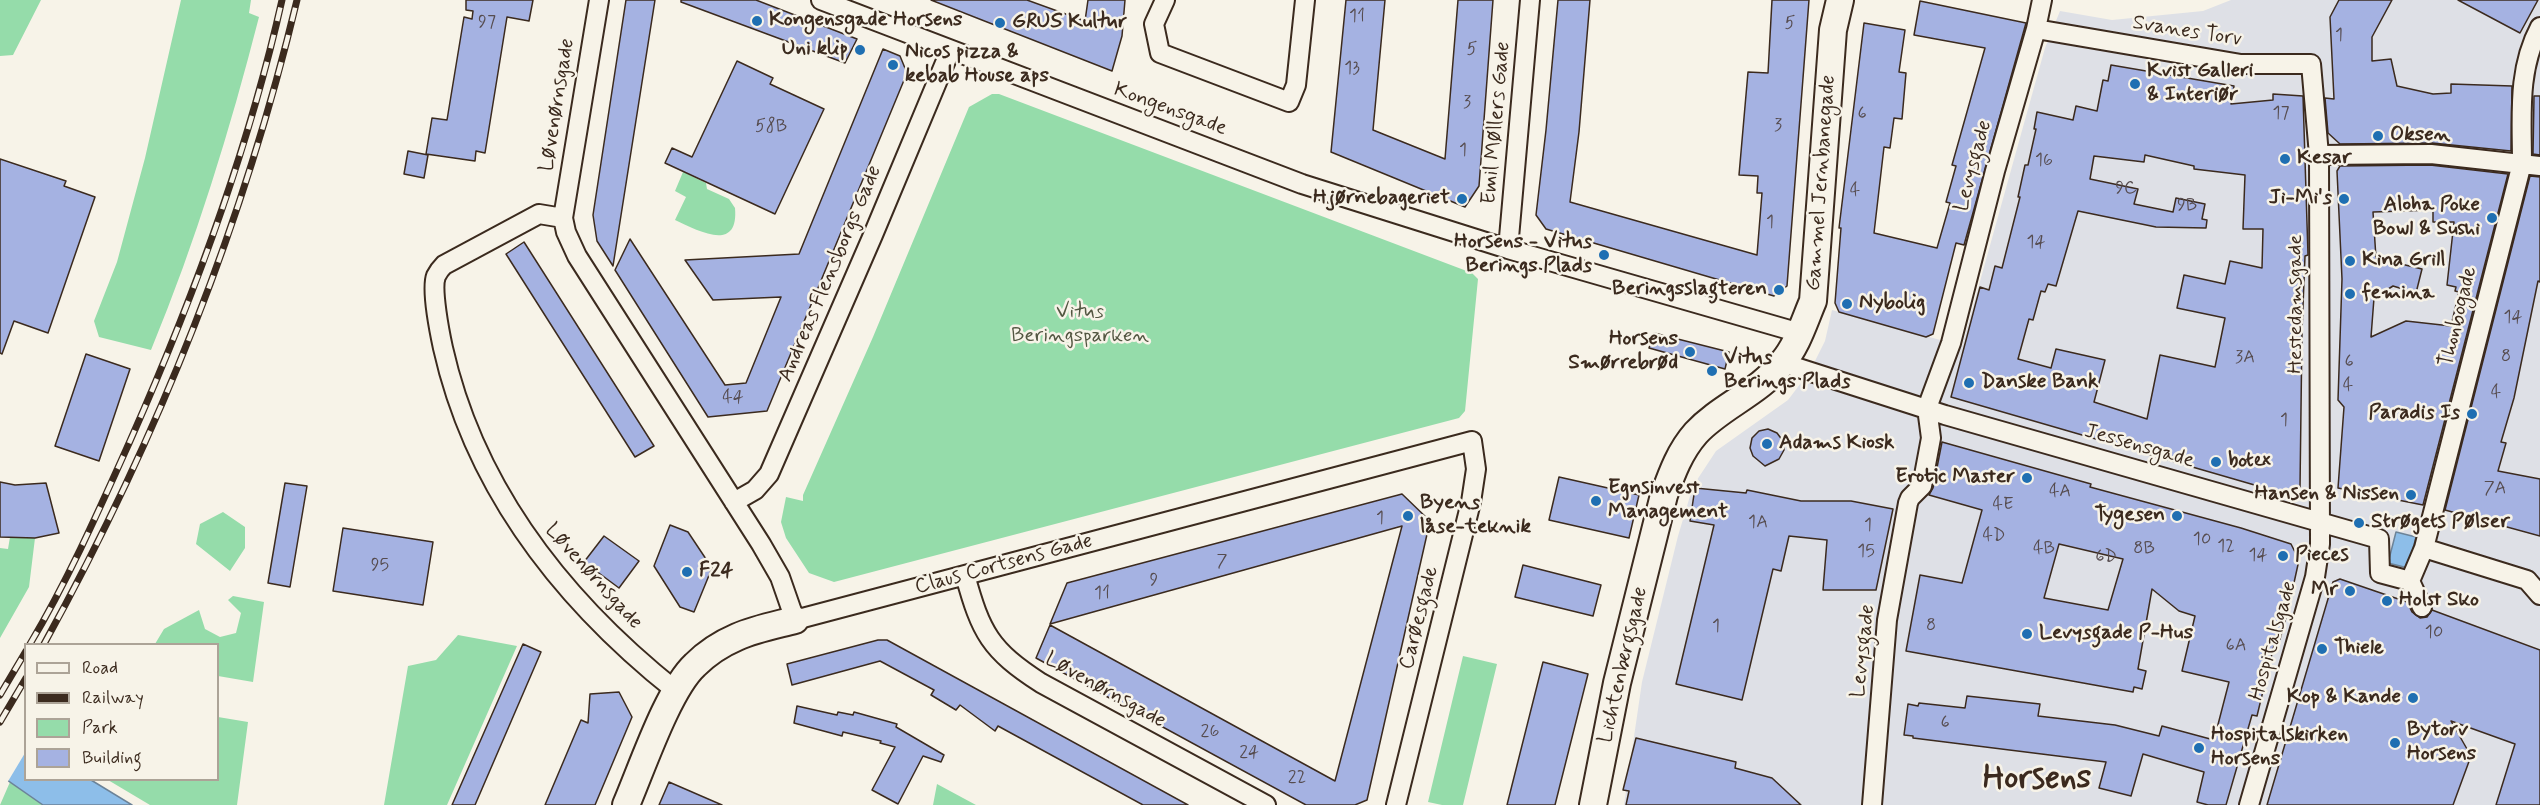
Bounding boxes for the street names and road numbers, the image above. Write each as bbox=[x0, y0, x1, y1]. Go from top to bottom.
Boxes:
street label: Svanes Torv bbox=[2131, 11, 2243, 53]
street label: Løvenørnsgade bbox=[535, 37, 581, 173]
street label: Emil Møllers Gade bbox=[1477, 40, 1517, 206]
street label: Gammel Jernbanegade bbox=[1802, 74, 1842, 292]
street label: Kongensgade bbox=[1110, 78, 1230, 142]
street label: Levysgade bbox=[1950, 118, 1998, 214]
street label: Andreas Flensborgs Gade bbox=[774, 162, 888, 386]
street label: Hestedamsgade bbox=[2284, 234, 2310, 374]
street label: Thonbogade bbox=[2434, 264, 2484, 370]
street label: Jessensgade bbox=[2081, 419, 2197, 475]
street label: Løvenørnsgade bbox=[539, 519, 647, 635]
street label: Claus Cortsens Gade bbox=[912, 529, 1096, 601]
street label: Carøesgade bbox=[1395, 564, 1445, 672]
street label: Hospitalsgade bbox=[2245, 578, 2303, 704]
street label: Lichtenbergsgade bbox=[1594, 584, 1654, 746]
street label: Levysgade bbox=[1847, 603, 1881, 699]
street label: Løvenørnsgade bbox=[1040, 647, 1170, 735]

